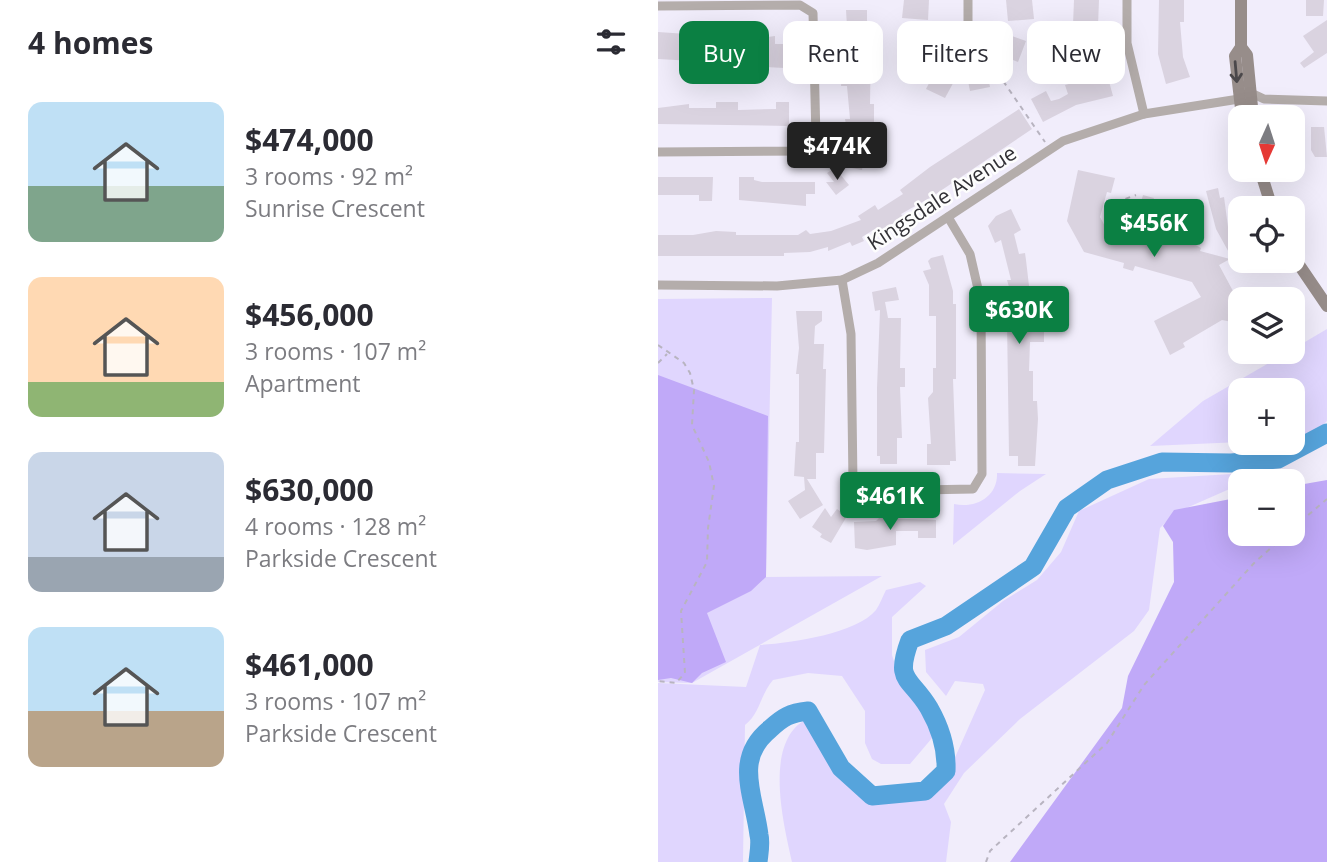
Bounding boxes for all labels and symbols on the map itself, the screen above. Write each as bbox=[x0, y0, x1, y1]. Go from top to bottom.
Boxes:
one-way arrow bbox=[1230, 60, 1243, 83]
north arrow bbox=[1228, 105, 1306, 182]
pin: $474K bbox=[788, 122, 886, 182]
street label: Kingsdale Avenue bbox=[861, 138, 1021, 256]
pin: $456K bbox=[1105, 200, 1203, 259]
pin: $630K bbox=[970, 286, 1068, 346]
pin: $461K bbox=[841, 472, 939, 532]

